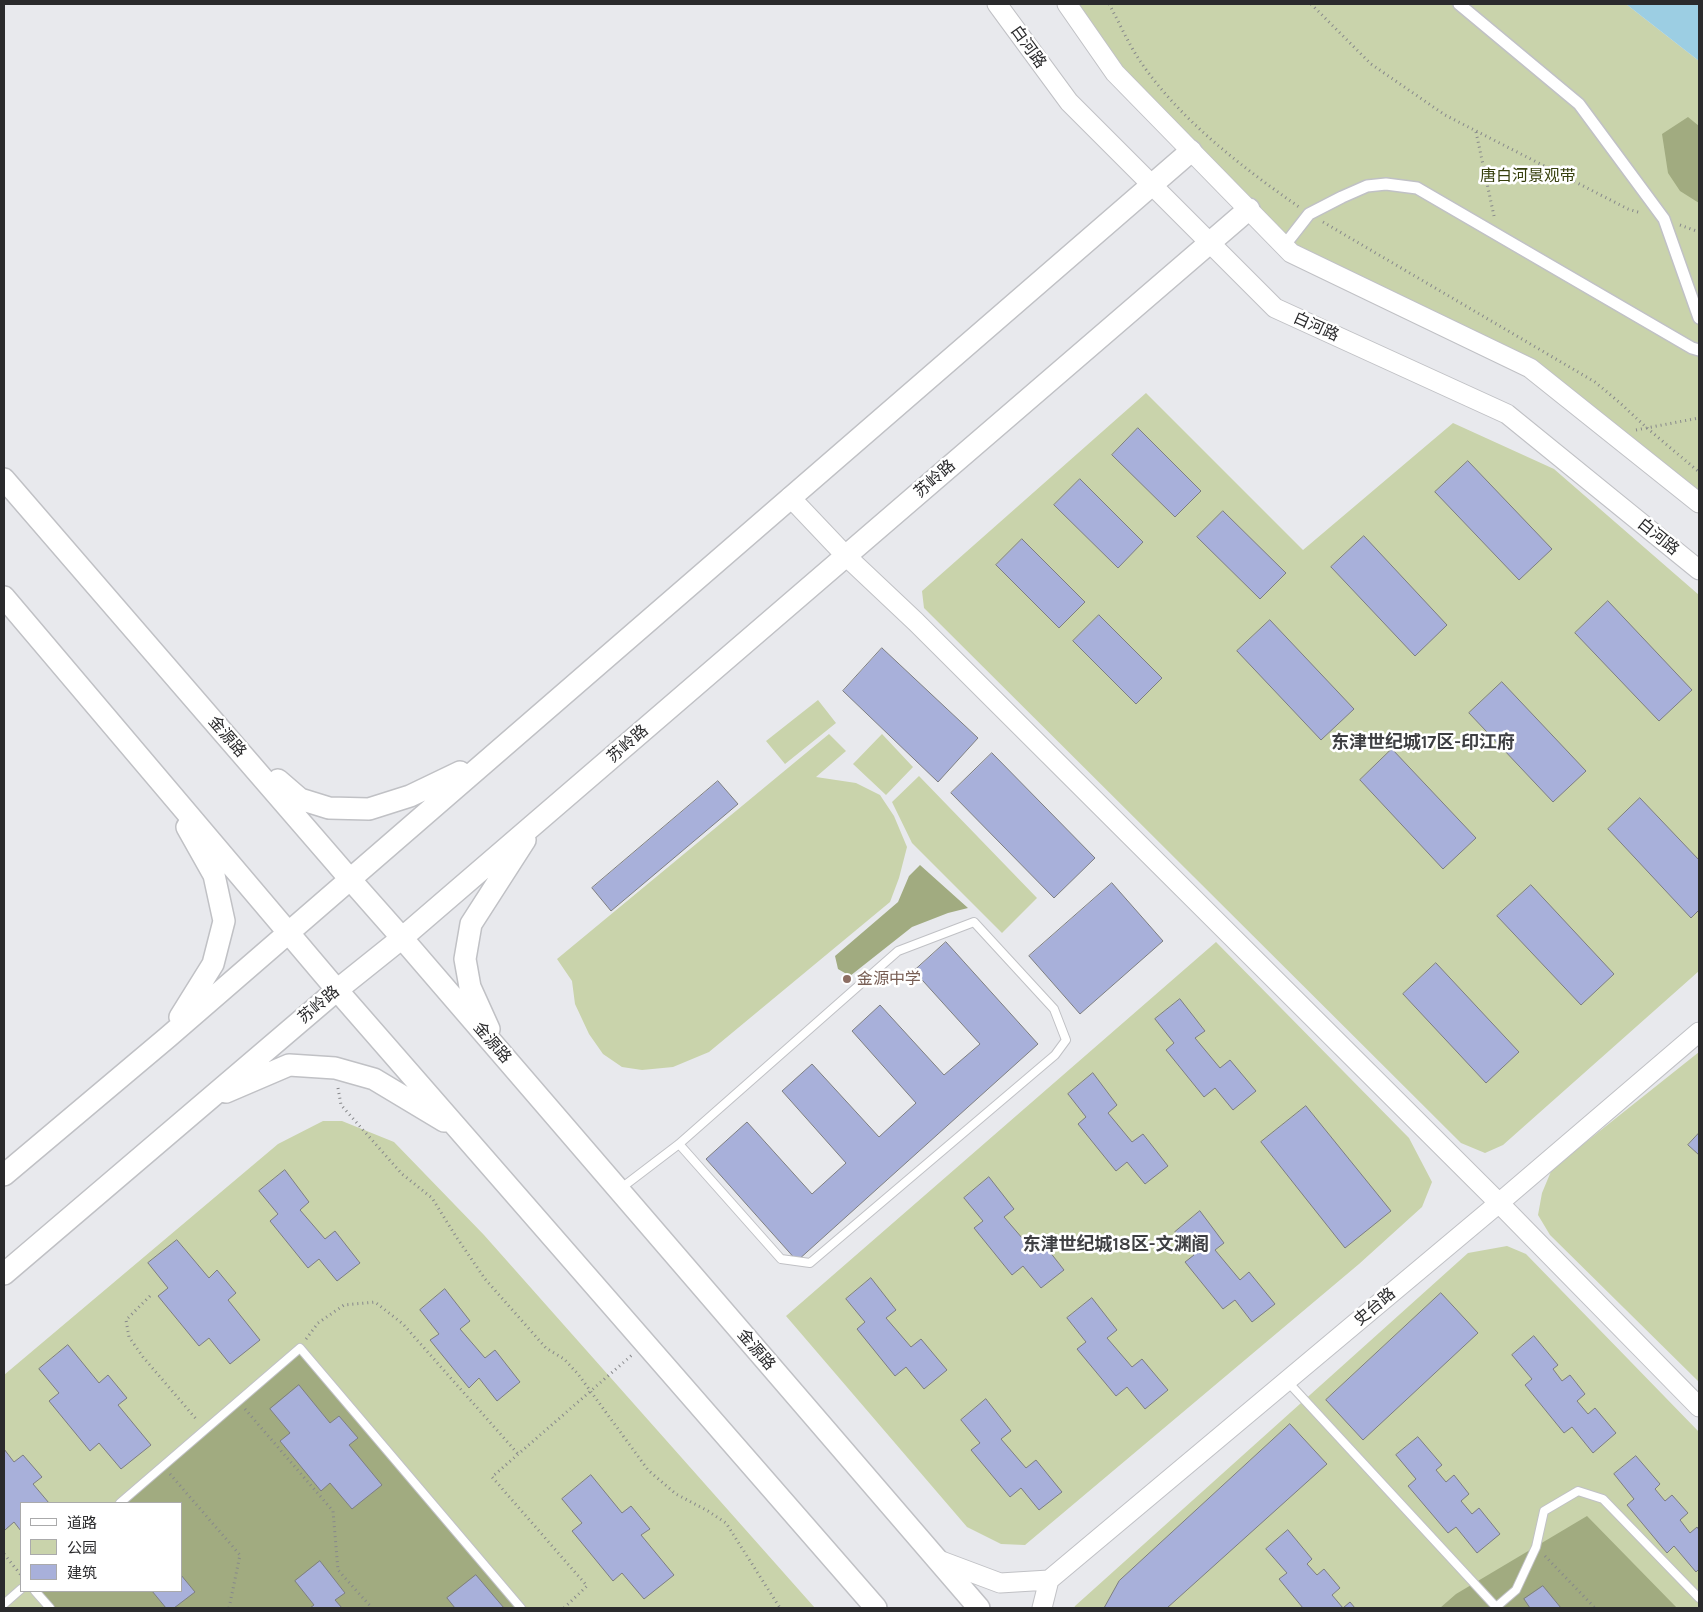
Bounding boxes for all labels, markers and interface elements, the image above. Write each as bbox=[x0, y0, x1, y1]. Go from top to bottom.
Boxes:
street label: 白河路 bbox=[1006, 22, 1050, 72]
park label: 唐白河景观带 bbox=[1480, 166, 1576, 186]
street label: 白河路 bbox=[1290, 308, 1342, 346]
street label: 苏岭路 bbox=[911, 456, 959, 502]
street label: 白河路 bbox=[1633, 514, 1683, 560]
street label: 金源路 bbox=[204, 713, 250, 761]
street label: 苏岭路 bbox=[604, 721, 652, 767]
district label: 东津世纪城17区-印江府 bbox=[1331, 732, 1515, 754]
place label: 金源中学 bbox=[857, 969, 921, 989]
marker: 金源中学 bbox=[841, 973, 853, 985]
street label: 苏岭路 bbox=[294, 982, 344, 1028]
street label: 金源路 bbox=[469, 1019, 515, 1067]
district label: 东津世纪城18区-文渊阁 bbox=[1023, 1234, 1209, 1256]
street label: 史台路 bbox=[1350, 1284, 1400, 1330]
street label: 金源路 bbox=[733, 1326, 779, 1374]
legend bbox=[20, 1502, 182, 1592]
text: 道路 bbox=[67, 1514, 97, 1532]
text: 公园 bbox=[67, 1539, 97, 1557]
text: 建筑 bbox=[67, 1564, 97, 1582]

